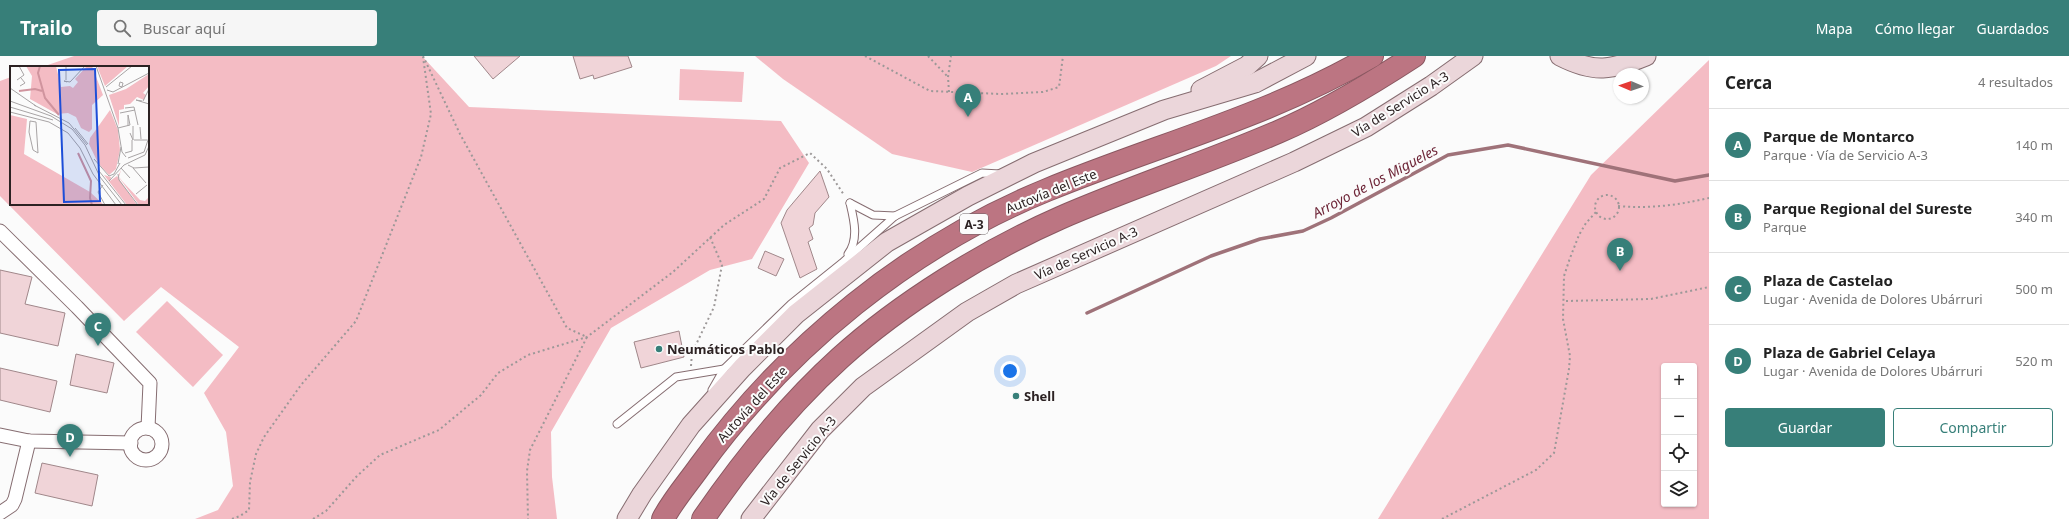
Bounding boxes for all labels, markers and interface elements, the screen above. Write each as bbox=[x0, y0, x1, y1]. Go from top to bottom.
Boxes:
search box bbox=[97, 10, 377, 46]
text: Trailo bbox=[20, 15, 73, 41]
icon: search bbox=[111, 17, 133, 39]
text: Buscar aquí bbox=[143, 18, 225, 38]
text: Mapa bbox=[1816, 19, 1853, 38]
text: Cómo llegar bbox=[1875, 19, 1955, 38]
text: Guardados bbox=[1977, 19, 2049, 38]
inset map bbox=[10, 66, 149, 205]
street label: Vía de Servicio A-3 bbox=[1348, 67, 1452, 141]
north arrow bbox=[1613, 68, 1649, 104]
text: Cerca bbox=[1725, 71, 1772, 94]
text: 4 resultados bbox=[1978, 73, 2053, 91]
pin: A bbox=[955, 84, 981, 117]
text: Parque de Montarco bbox=[1763, 126, 1914, 146]
text: A bbox=[1734, 136, 1743, 154]
text: 140 m bbox=[2015, 136, 2053, 154]
water label: Arroyo de los Migueles bbox=[1308, 140, 1441, 223]
text: Parque · Vía de Servicio A-3 bbox=[1763, 146, 1928, 164]
street label: Autovía del Este bbox=[1003, 165, 1099, 217]
text: Parque Regional del Sureste bbox=[1763, 198, 1972, 218]
text: B bbox=[1734, 208, 1742, 226]
text: 340 m bbox=[2015, 208, 2053, 226]
road number: A-3 bbox=[960, 214, 988, 234]
text: Parque bbox=[1763, 218, 1807, 236]
street label: Vía de Servicio A-3 bbox=[1032, 222, 1140, 284]
pin: B bbox=[1607, 238, 1633, 271]
text: Plaza de Castelao bbox=[1763, 270, 1893, 290]
text: C bbox=[1734, 280, 1742, 298]
text: 500 m bbox=[2015, 280, 2053, 298]
text: Lugar · Avenida de Dolores Ubárruri bbox=[1763, 290, 1983, 308]
pin: C bbox=[85, 313, 111, 346]
place label: Neumáticos Pablo bbox=[667, 340, 785, 358]
text: Plaza de Gabriel Celaya bbox=[1763, 342, 1936, 362]
marker: Neumáticos Pablo bbox=[654, 344, 664, 354]
text: D bbox=[1733, 352, 1743, 370]
text: 520 m bbox=[2015, 352, 2053, 370]
your location bbox=[1000, 361, 1020, 381]
street label: Autovía del Este bbox=[713, 362, 791, 446]
text: Lugar · Avenida de Dolores Ubárruri bbox=[1763, 362, 1983, 380]
map controls bbox=[1661, 363, 1697, 507]
button: + bbox=[1661, 363, 1697, 399]
place label: Shell bbox=[1024, 387, 1055, 405]
marker: Shell bbox=[1011, 391, 1021, 401]
button: − bbox=[1661, 399, 1697, 435]
button: Guardar bbox=[1725, 408, 1885, 447]
button: Compartir bbox=[1893, 408, 2053, 447]
street label: Vía de Servicio A-3 bbox=[756, 412, 840, 510]
pin: D bbox=[57, 424, 83, 457]
button: locate bbox=[1661, 435, 1697, 471]
button: layers bbox=[1661, 471, 1697, 507]

